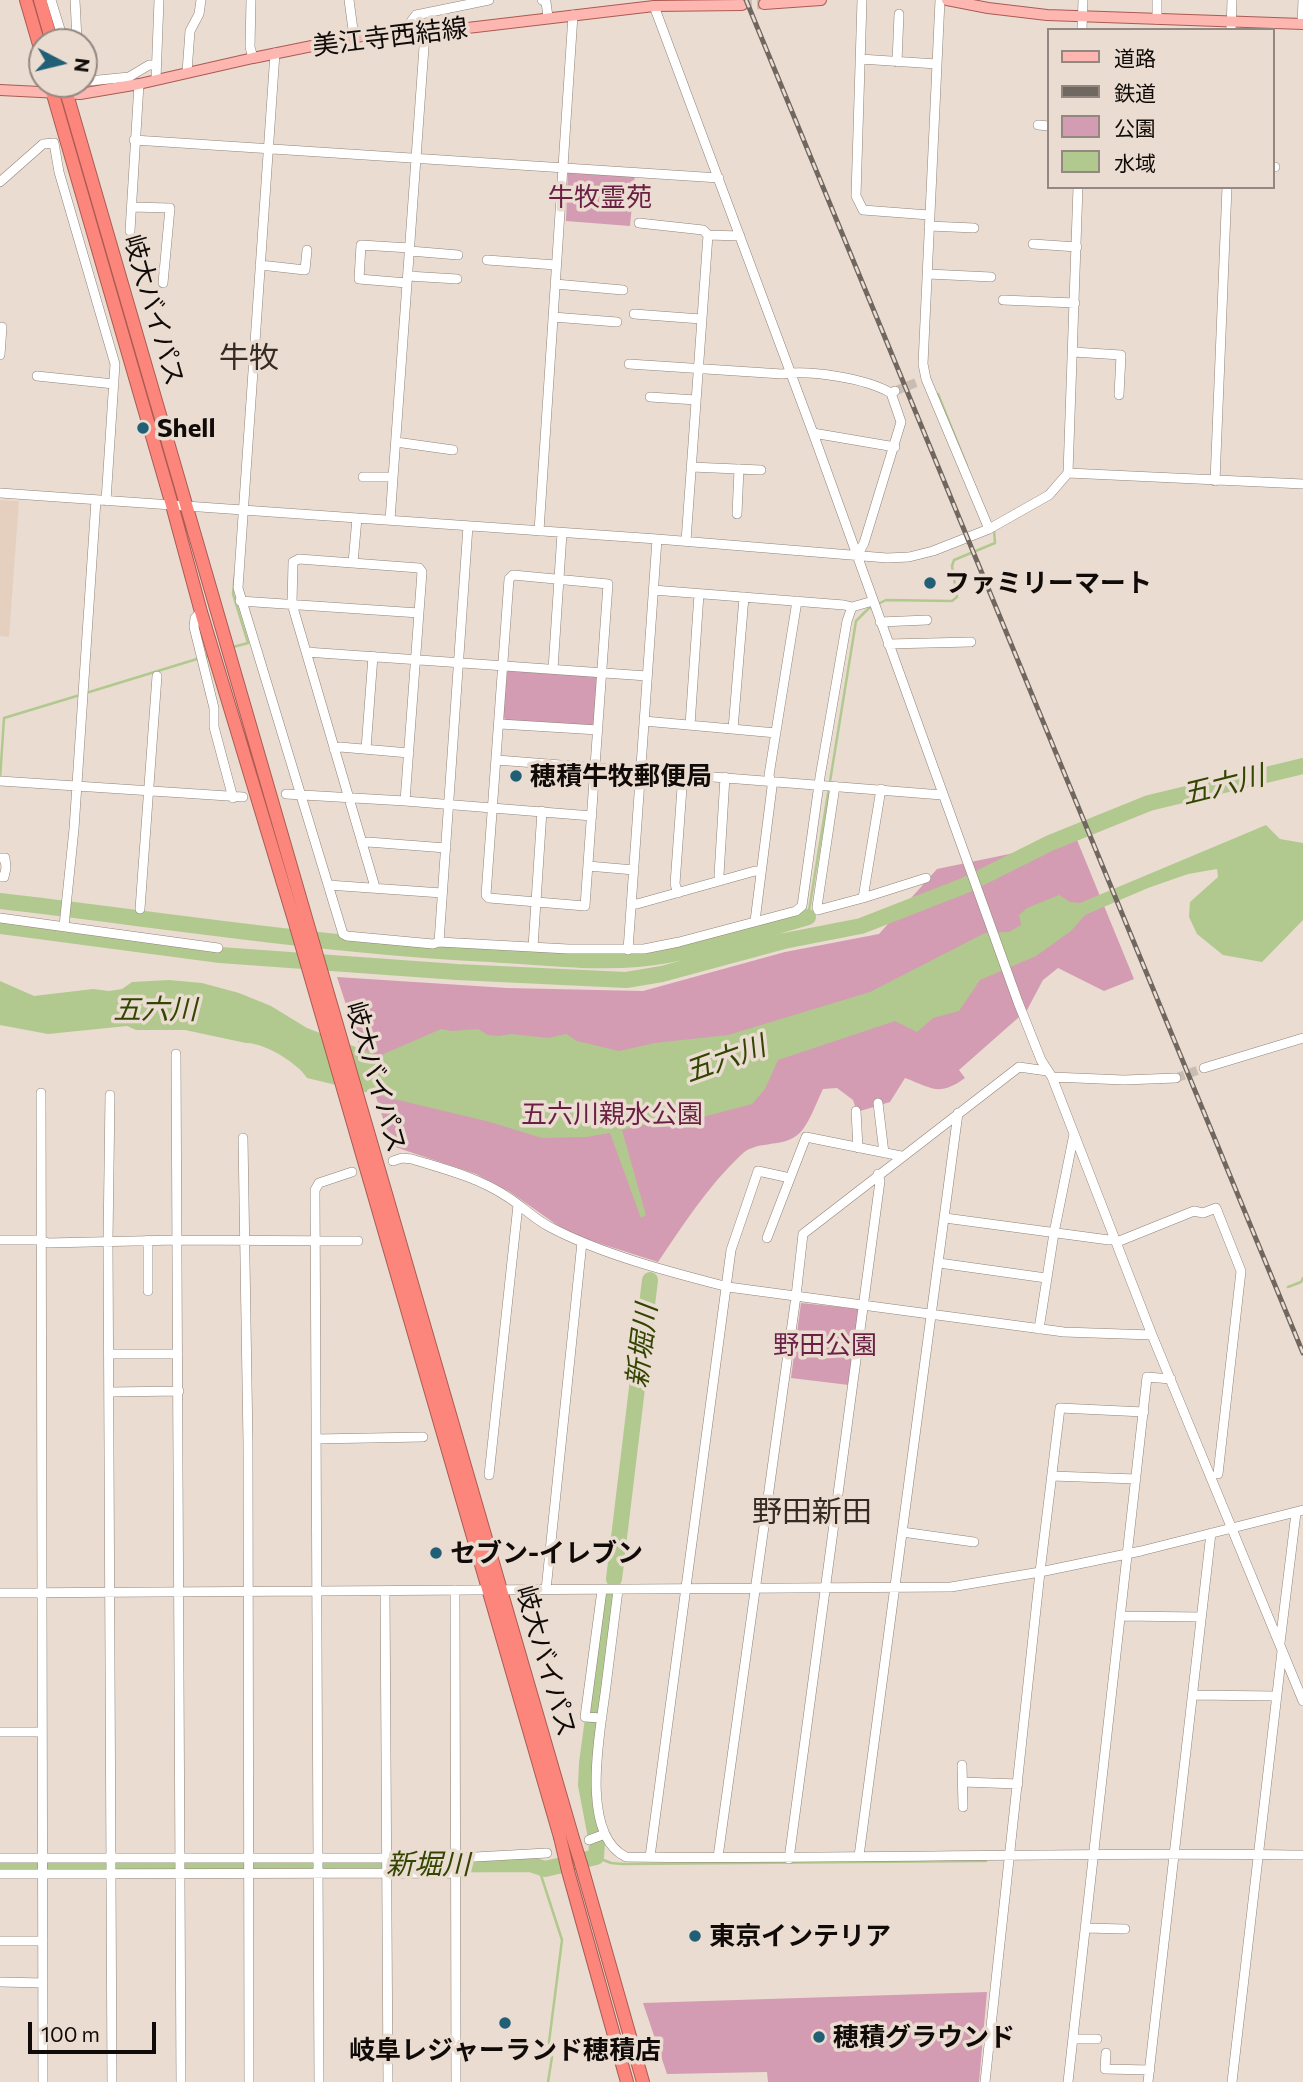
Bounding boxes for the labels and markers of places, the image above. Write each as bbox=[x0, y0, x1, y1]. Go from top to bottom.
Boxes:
place label: Shell bbox=[157, 412, 216, 444]
marker: Shell bbox=[135, 420, 151, 436]
place label: ファミリーマート bbox=[944, 567, 1152, 599]
marker: ファミリーマート bbox=[922, 575, 938, 591]
place label: 穂積牛牧郵便局 bbox=[530, 760, 712, 792]
marker: 穂積牛牧郵便局 bbox=[508, 768, 524, 784]
place label: セブン-イレブン bbox=[450, 1537, 643, 1569]
marker: セブン-イレブン bbox=[428, 1545, 444, 1561]
place label: 東京インテリア bbox=[709, 1920, 891, 1952]
marker: 東京インテリア bbox=[687, 1928, 703, 1944]
marker: 岐阜レジャーランド穂積店 bbox=[497, 2015, 513, 2031]
place label: 穂積グラウンド bbox=[833, 2021, 1015, 2053]
marker: 穂積グラウンド bbox=[811, 2029, 827, 2045]
place label: 岐阜レジャーランド穂積店 bbox=[349, 2034, 661, 2066]

